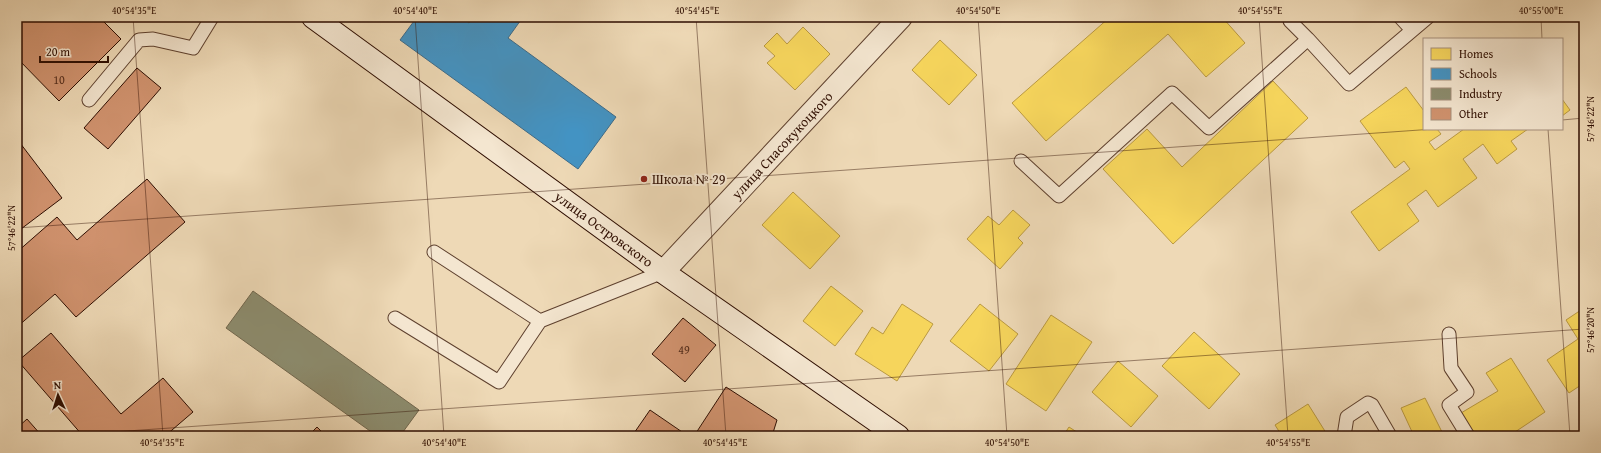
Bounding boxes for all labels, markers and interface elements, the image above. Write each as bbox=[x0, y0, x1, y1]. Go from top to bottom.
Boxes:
text: 40°54'35"E bbox=[112, 3, 156, 18]
text: 40°54'40"E bbox=[393, 3, 437, 18]
text: 40°54'45"E bbox=[675, 3, 719, 18]
text: 40°54'50"E bbox=[956, 3, 1000, 18]
text: 40°54'55"E bbox=[1238, 3, 1282, 18]
text: 40°55'00"E bbox=[1519, 3, 1563, 18]
scale bar bbox=[40, 38, 108, 64]
legend bbox=[1423, 38, 1563, 130]
text: 20 m bbox=[46, 43, 70, 60]
text: Homes bbox=[1459, 45, 1494, 62]
text: Schools bbox=[1459, 65, 1497, 82]
house number: 10 bbox=[53, 71, 65, 88]
text: Industry bbox=[1459, 85, 1502, 102]
street label: улица Спасокукоцкого bbox=[726, 87, 837, 204]
text: 57°46'22"N bbox=[1583, 96, 1598, 142]
text: Other bbox=[1459, 105, 1488, 122]
place label: Школа № 29 bbox=[652, 169, 726, 189]
marker: Школа № 29 bbox=[639, 174, 649, 184]
street label: улица Островского bbox=[550, 186, 657, 272]
text: 57°46'22"N bbox=[4, 205, 19, 251]
text: 57°46'20"N bbox=[1583, 307, 1598, 353]
house number: 49 bbox=[678, 341, 690, 358]
north arrow bbox=[38, 375, 78, 415]
text: N bbox=[53, 377, 62, 393]
text: 40°54'35"E bbox=[140, 435, 184, 450]
text: 40°54'40"E bbox=[422, 435, 466, 450]
text: 40°54'45"E bbox=[703, 435, 747, 450]
text: 40°54'50"E bbox=[985, 435, 1029, 450]
text: 40°54'55"E bbox=[1266, 435, 1310, 450]

